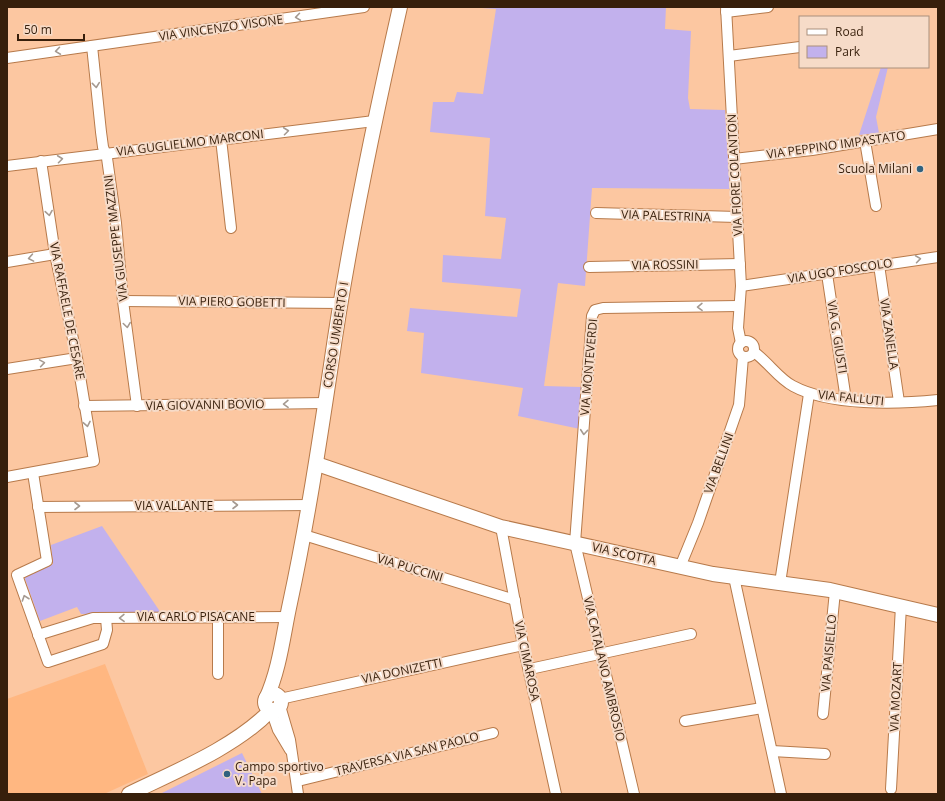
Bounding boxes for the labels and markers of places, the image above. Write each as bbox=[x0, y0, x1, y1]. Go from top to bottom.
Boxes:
place label: Scuola Milani bbox=[838, 160, 912, 177]
marker: Scuola Milani bbox=[915, 164, 925, 174]
place label: Campo sportivo V. Papa bbox=[235, 758, 324, 789]
marker: Campo sportivo V. Papa bbox=[222, 769, 232, 779]

